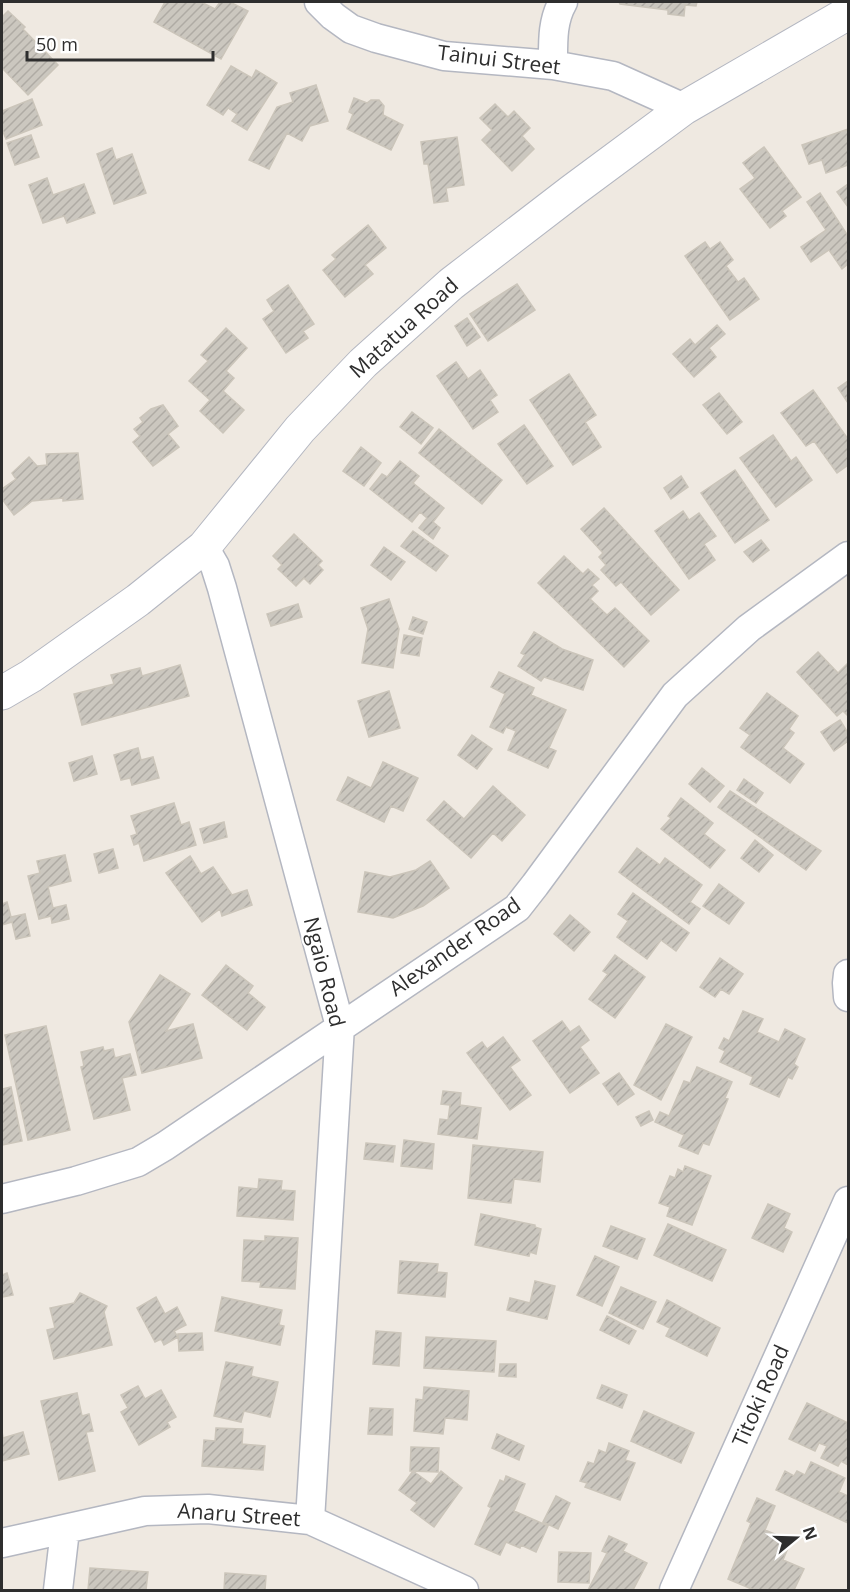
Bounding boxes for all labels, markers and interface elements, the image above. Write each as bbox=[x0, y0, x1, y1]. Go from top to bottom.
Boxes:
scale bar bbox=[27, 24, 213, 62]
text: 50 m bbox=[36, 32, 78, 56]
street label: Tainui Street bbox=[436, 38, 562, 80]
street label: Matatua Road bbox=[343, 271, 464, 384]
street label: Alexander Road bbox=[383, 890, 526, 1002]
street label: Ngaio Road bbox=[298, 914, 352, 1030]
street label: Titoki Road bbox=[725, 1340, 795, 1451]
street label: Anaru Street bbox=[177, 1496, 302, 1532]
north arrow bbox=[766, 1508, 826, 1568]
text: N bbox=[798, 1523, 823, 1543]

